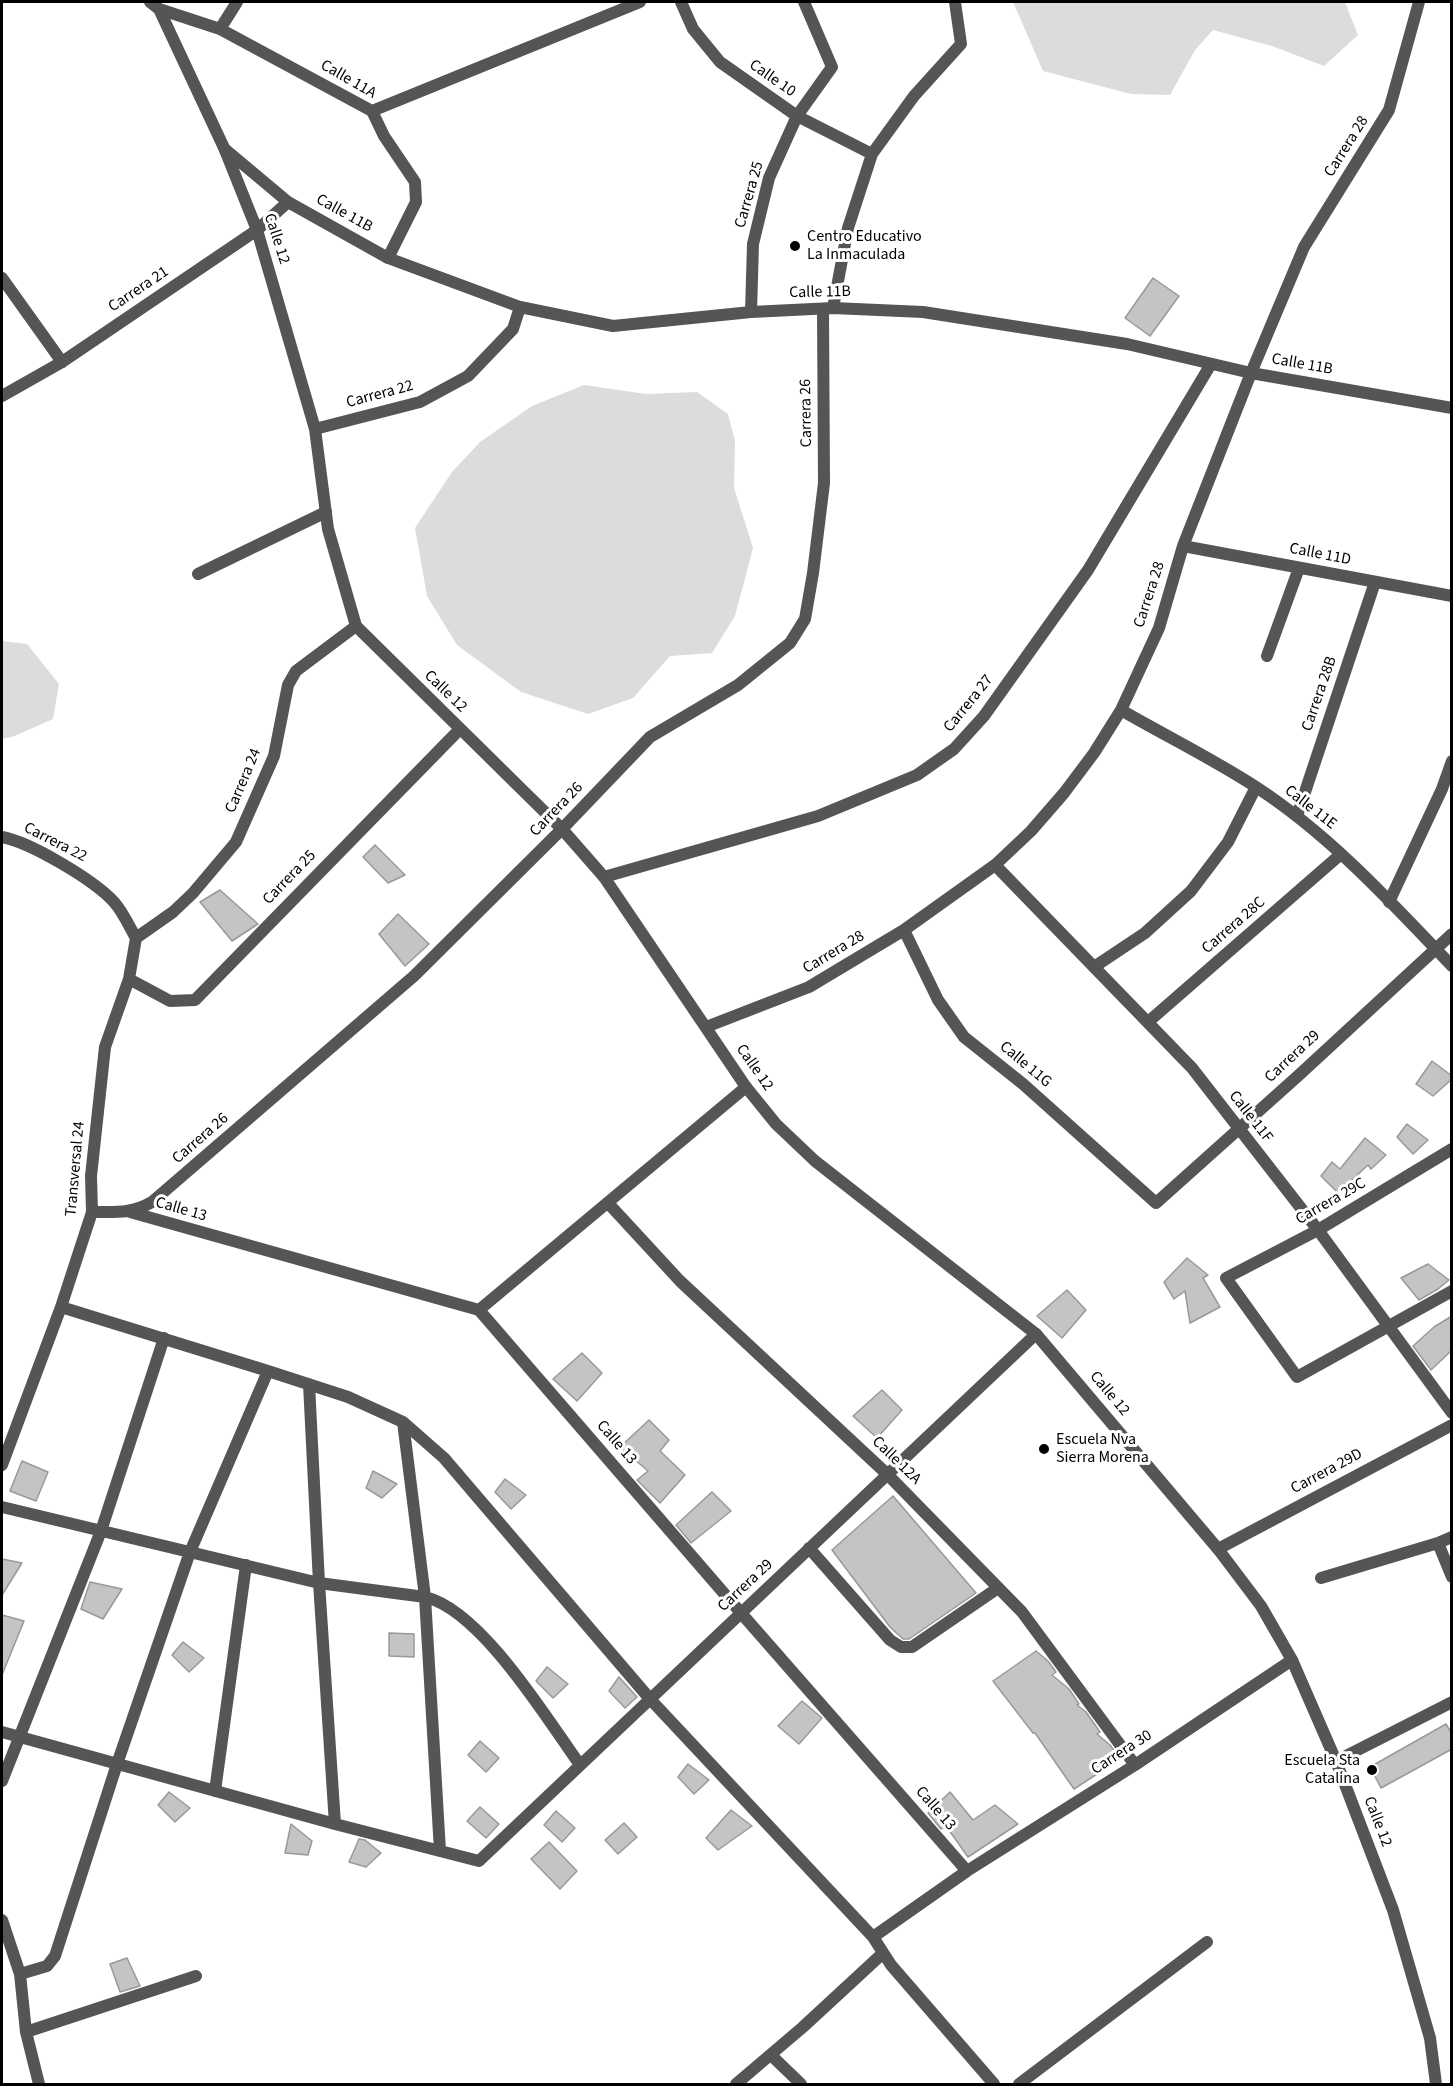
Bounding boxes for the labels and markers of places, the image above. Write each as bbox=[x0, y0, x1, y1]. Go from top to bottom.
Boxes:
place label: Centro Educativo La Inmaculada bbox=[807, 227, 922, 265]
marker: Centro Educativo La Inmaculada bbox=[788, 239, 802, 253]
place label: Escuela Nva Sierra Morena bbox=[1056, 1430, 1149, 1468]
marker: Escuela Nva Sierra Morena bbox=[1037, 1442, 1051, 1456]
place label: Escuela Sta Catalina bbox=[1284, 1751, 1360, 1789]
marker: Escuela Sta Catalina bbox=[1365, 1763, 1379, 1777]

